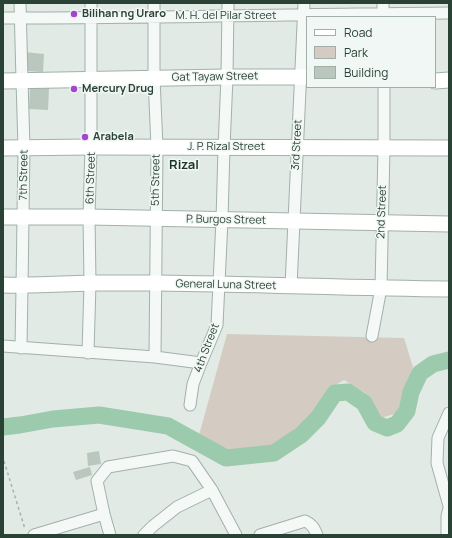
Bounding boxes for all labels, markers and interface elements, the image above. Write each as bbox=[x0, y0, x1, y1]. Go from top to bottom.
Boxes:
place label: Bilihan ng Uraro bbox=[82, 7, 166, 21]
marker: Bilihan ng Uraro bbox=[69, 9, 79, 19]
street label: M. H. del Pilar Street bbox=[176, 9, 276, 23]
legend bbox=[306, 16, 436, 88]
text: Road bbox=[344, 24, 372, 41]
text: Park bbox=[344, 44, 368, 61]
text: Building bbox=[344, 64, 388, 81]
street label: Gat Tayaw Street bbox=[172, 70, 258, 84]
place label: Mercury Drug bbox=[82, 82, 154, 96]
marker: Mercury Drug bbox=[69, 84, 79, 94]
street label: 3rd Street bbox=[289, 119, 305, 171]
place label: Arabela bbox=[93, 130, 134, 144]
marker: Arabela bbox=[80, 132, 90, 142]
street label: J. P. Rizal Street bbox=[187, 140, 265, 154]
street label: 7th Street bbox=[17, 149, 31, 201]
street label: 6th Street bbox=[83, 152, 99, 204]
street label: 5th Street bbox=[149, 154, 163, 206]
district label: Rizal bbox=[169, 157, 199, 173]
street label: 2nd Street bbox=[374, 185, 390, 239]
street label: P. Burgos Street bbox=[186, 213, 266, 227]
street label: General Luna Street bbox=[175, 278, 277, 292]
street label: 4th Street bbox=[192, 321, 222, 375]

